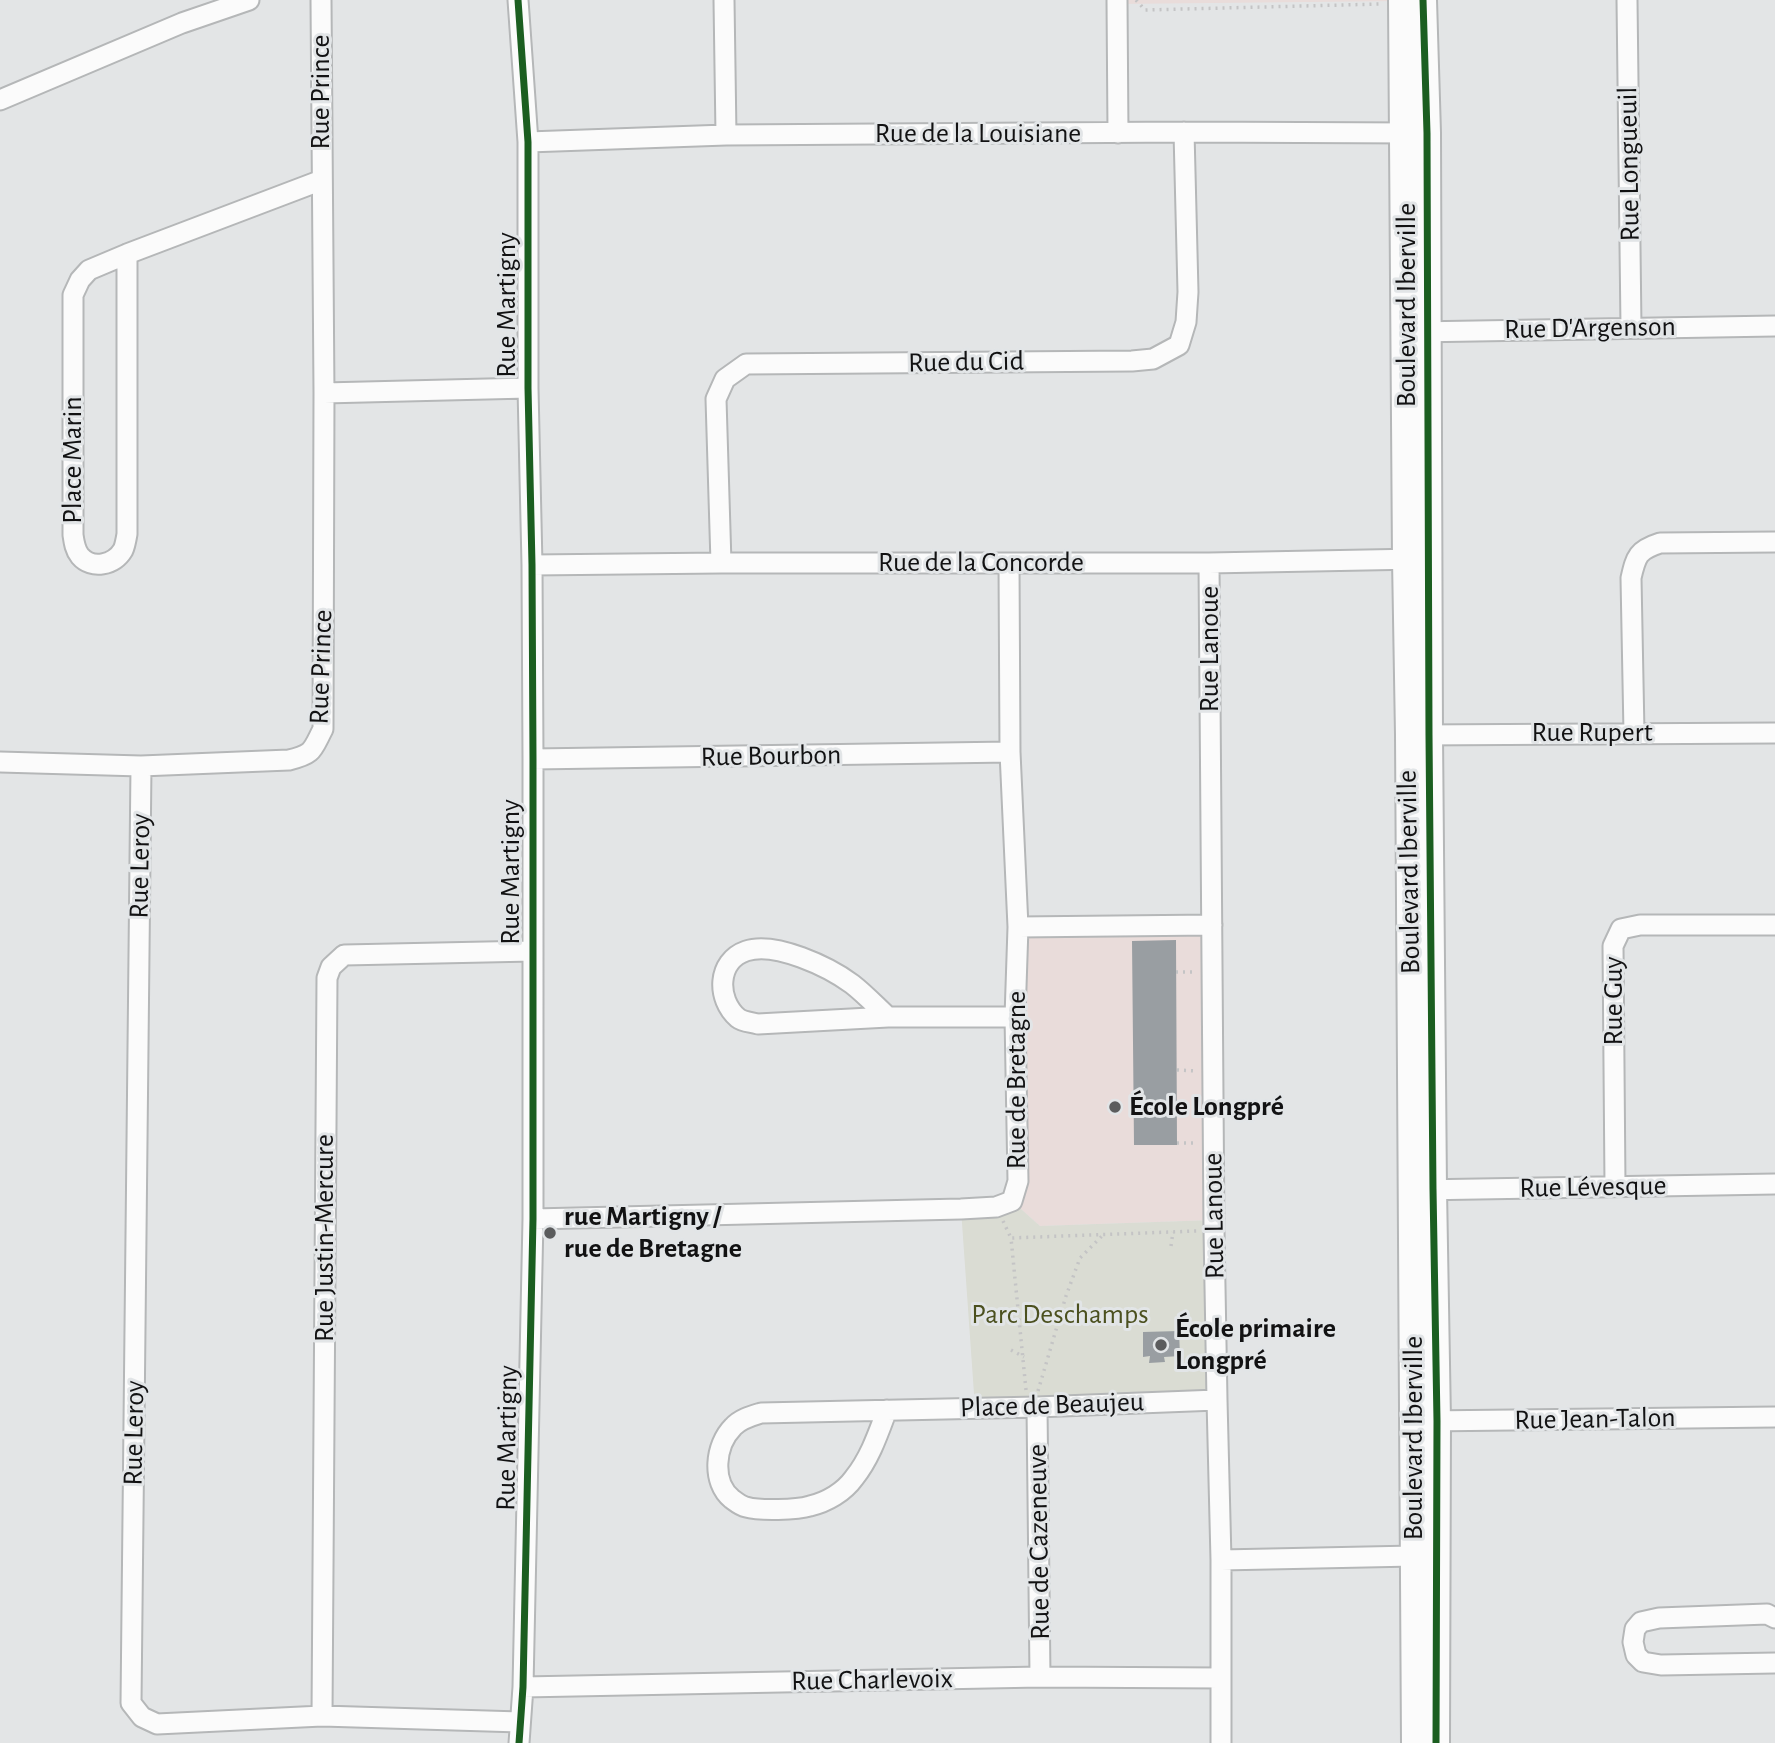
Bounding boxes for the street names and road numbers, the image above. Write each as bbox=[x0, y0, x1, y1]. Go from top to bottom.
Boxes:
street label: Rue Prince bbox=[304, 35, 338, 149]
street label: Rue Longueuil bbox=[1611, 86, 1647, 242]
street label: Rue de la Louisiane bbox=[875, 117, 1081, 151]
street label: Boulevard Iberville bbox=[1390, 203, 1424, 407]
street label: Rue Martigny bbox=[490, 232, 524, 378]
street label: Rue D'Argenson bbox=[1504, 310, 1676, 346]
street label: Rue du Cid bbox=[908, 344, 1024, 380]
street label: Place Marin bbox=[56, 396, 90, 524]
street label: Rue de la Concorde bbox=[878, 546, 1084, 580]
street label: Rue Lanoue bbox=[1193, 586, 1227, 712]
street label: Rue Prince bbox=[302, 609, 340, 725]
street label: Rue Rupert bbox=[1531, 716, 1653, 750]
street label: Rue Bourbon bbox=[700, 738, 842, 774]
street label: Boulevard Iberville bbox=[1390, 770, 1428, 974]
street label: Rue Martigny bbox=[494, 799, 528, 945]
street label: Rue Leroy bbox=[122, 813, 158, 919]
street label: Rue Guy bbox=[1597, 957, 1631, 1045]
street label: Rue de Bretagne bbox=[1000, 991, 1034, 1169]
street label: Rue Justin-Mercure bbox=[308, 1134, 342, 1342]
street label: Rue Lanoue bbox=[1196, 1153, 1232, 1279]
street label: Rue Lévesque bbox=[1519, 1169, 1667, 1205]
street label: Boulevard Iberville bbox=[1397, 1336, 1431, 1540]
street label: Rue Martigny bbox=[489, 1365, 525, 1511]
street label: Rue Leroy bbox=[116, 1380, 152, 1486]
street label: Place de Beaujeu bbox=[959, 1385, 1145, 1425]
street label: Rue Jean-Talon bbox=[1514, 1401, 1676, 1437]
street label: Rue de Cazeneuve bbox=[1020, 1444, 1058, 1640]
street label: Rue Charlevoix bbox=[791, 1662, 953, 1698]

